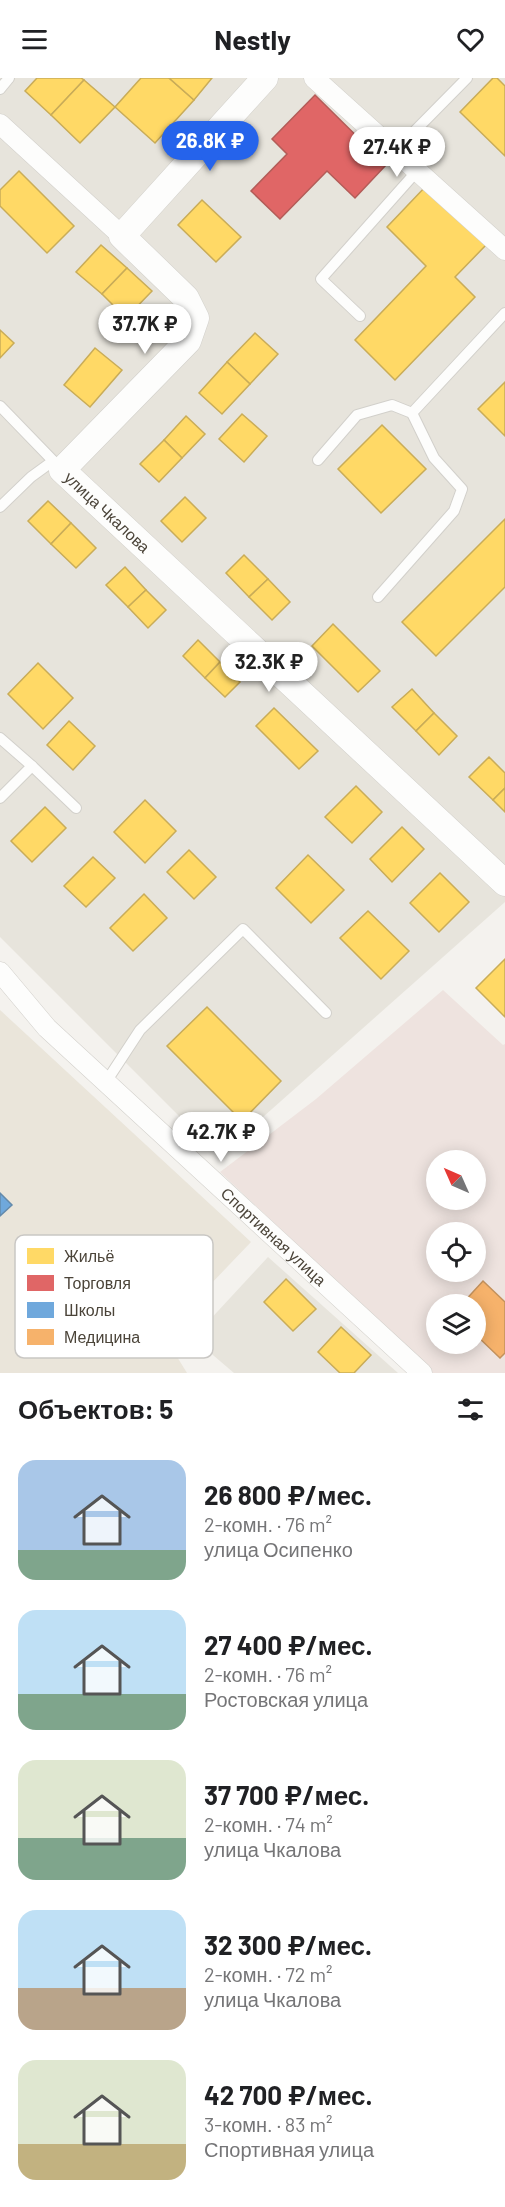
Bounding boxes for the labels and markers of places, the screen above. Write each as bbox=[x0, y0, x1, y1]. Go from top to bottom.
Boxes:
pin: 26.8K ₽ bbox=[155, 121, 265, 172]
pin: 27.4K ₽ bbox=[342, 127, 452, 178]
pin: 37.7K ₽ bbox=[90, 304, 200, 355]
pin: 32.3K ₽ bbox=[214, 642, 324, 693]
pin: 42.7K ₽ bbox=[166, 1112, 276, 1163]

